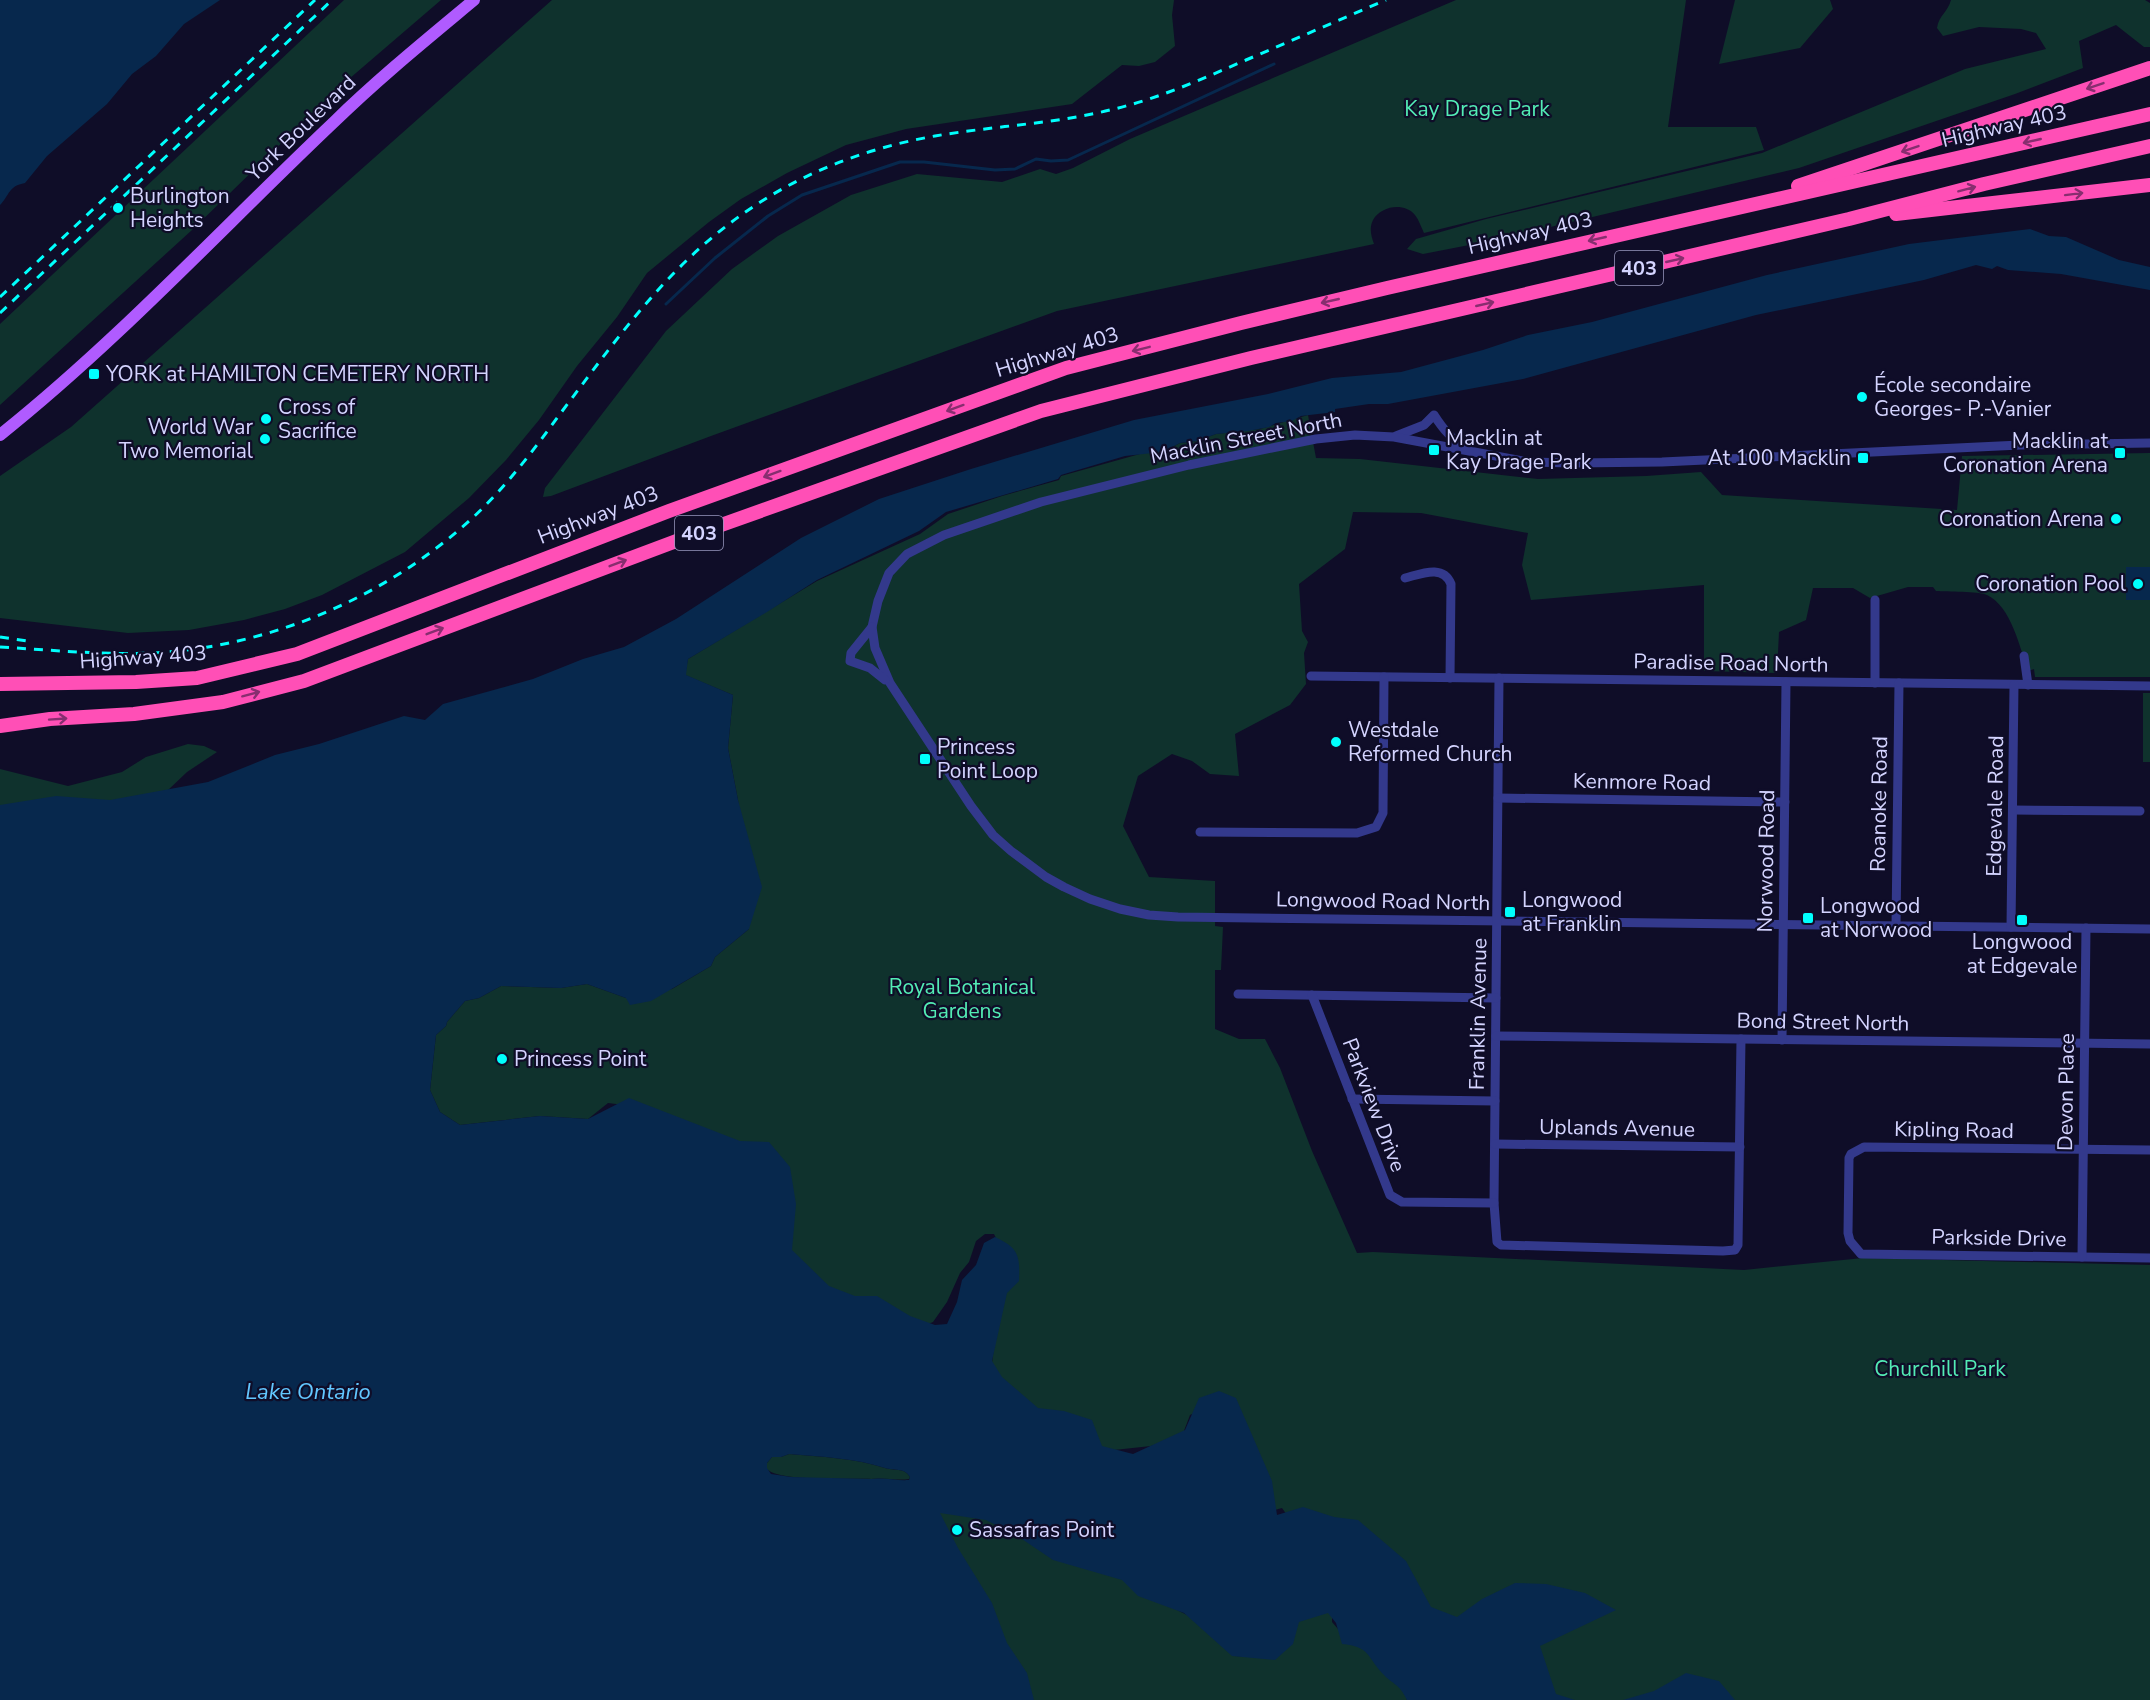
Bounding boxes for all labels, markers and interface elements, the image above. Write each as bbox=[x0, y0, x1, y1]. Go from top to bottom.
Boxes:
street label: York Boulevard bbox=[239, 69, 362, 188]
one-way arrow bbox=[2086, 82, 2105, 93]
park label: Kay Drage Park bbox=[1404, 95, 1550, 123]
street label: Highway 403 bbox=[1939, 98, 2069, 154]
one-way arrow bbox=[2022, 136, 2042, 147]
one-way arrow bbox=[1901, 144, 1920, 155]
place label: Burlington Heights bbox=[130, 182, 230, 234]
one-way arrow bbox=[1957, 182, 1976, 194]
one-way arrow bbox=[2064, 188, 2084, 199]
marker: Burlington Heights bbox=[111, 201, 125, 215]
street label: Highway 403 bbox=[1465, 205, 1595, 261]
one-way arrow bbox=[1588, 234, 1607, 246]
road number: 403 bbox=[1615, 251, 1663, 285]
one-way arrow bbox=[1665, 253, 1684, 265]
one-way arrow bbox=[1321, 296, 1340, 308]
one-way arrow bbox=[1476, 297, 1495, 309]
street label: Highway 403 bbox=[992, 320, 1122, 384]
one-way arrow bbox=[1132, 343, 1151, 355]
place label: YORK at HAMILTON CEMETERY NORTH bbox=[105, 360, 489, 388]
marker: YORK at HAMILTON CEMETERY NORTH bbox=[87, 367, 101, 381]
place label: École secondaire Georges- P.-Vanier bbox=[1874, 371, 2052, 423]
marker: École secondaire Georges- P.-Vanier bbox=[1855, 390, 1869, 404]
place label: Cross of Sacrifice bbox=[278, 393, 357, 445]
one-way arrow bbox=[947, 403, 965, 414]
street label: Macklin Street North bbox=[1148, 406, 1344, 470]
marker: Cross of Sacrifice bbox=[259, 412, 273, 426]
place label: World War Two Memorial bbox=[119, 413, 254, 465]
place label: Macklin at Kay Drage Park bbox=[1446, 424, 1592, 476]
place label: Macklin at Coronation Arena bbox=[1943, 427, 2109, 479]
marker: World War Two Memorial bbox=[258, 432, 272, 446]
marker: Macklin at Kay Drage Park bbox=[1427, 443, 1441, 457]
place label: At 100 Macklin bbox=[1708, 444, 1851, 472]
marker: Macklin at Coronation Arena bbox=[2113, 446, 2127, 460]
marker: At 100 Macklin bbox=[1856, 451, 1870, 465]
one-way arrow bbox=[763, 469, 782, 480]
street label: Highway 403 bbox=[533, 479, 663, 551]
place label: Coronation Arena bbox=[1939, 505, 2104, 533]
marker: Coronation Arena bbox=[2109, 512, 2123, 526]
road number: 403 bbox=[675, 516, 723, 550]
one-way arrow bbox=[608, 557, 627, 568]
place label: Coronation Pool bbox=[1975, 570, 2127, 598]
marker: Coronation Pool bbox=[2131, 577, 2145, 591]
one-way arrow bbox=[426, 625, 444, 636]
street label: Highway 403 bbox=[78, 639, 208, 675]
street label: Paradise Road North bbox=[1633, 647, 1829, 679]
one-way arrow bbox=[241, 688, 260, 700]
one-way arrow bbox=[48, 713, 68, 724]
place label: Westdale Reformed Church bbox=[1348, 716, 1513, 768]
place label: Princess Point Loop bbox=[937, 733, 1038, 785]
marker: Westdale Reformed Church bbox=[1329, 735, 1343, 749]
street label: Edgevale Road bbox=[1980, 735, 2010, 877]
street label: Roanoke Road bbox=[1864, 736, 1894, 872]
marker: Princess Point Loop bbox=[918, 752, 932, 766]
street label: Kenmore Road bbox=[1573, 767, 1711, 797]
street label: Norwood Road bbox=[1751, 789, 1781, 933]
street label: Longwood Road North bbox=[1276, 885, 1490, 917]
place label: Longwood at Franklin bbox=[1522, 886, 1622, 938]
place label: Longwood at Norwood bbox=[1820, 892, 1932, 944]
marker: Longwood at Franklin bbox=[1503, 905, 1517, 919]
marker: Longwood at Norwood bbox=[1801, 911, 1815, 925]
marker: Longwood at Edgevale bbox=[2015, 913, 2029, 927]
place label: Longwood at Edgevale bbox=[1967, 928, 2077, 980]
street label: Franklin Avenue bbox=[1463, 938, 1493, 1090]
park label: Royal Botanical Gardens bbox=[889, 973, 1036, 1025]
street label: Bond Street North bbox=[1736, 1006, 1910, 1038]
street label: Devon Place bbox=[2051, 1033, 2081, 1151]
street label: Parkview Drive bbox=[1336, 1034, 1412, 1176]
place label: Princess Point bbox=[514, 1045, 647, 1073]
marker: Princess Point bbox=[495, 1052, 509, 1066]
street label: Uplands Avenue bbox=[1539, 1113, 1695, 1143]
street label: Kipling Road bbox=[1894, 1115, 2014, 1145]
street label: Parkside Drive bbox=[1931, 1223, 2067, 1253]
park label: Churchill Park bbox=[1874, 1355, 2006, 1383]
water label: Lake Ontario bbox=[245, 1377, 371, 1407]
place label: Sassafras Point bbox=[969, 1516, 1115, 1544]
marker: Sassafras Point bbox=[950, 1523, 964, 1537]

